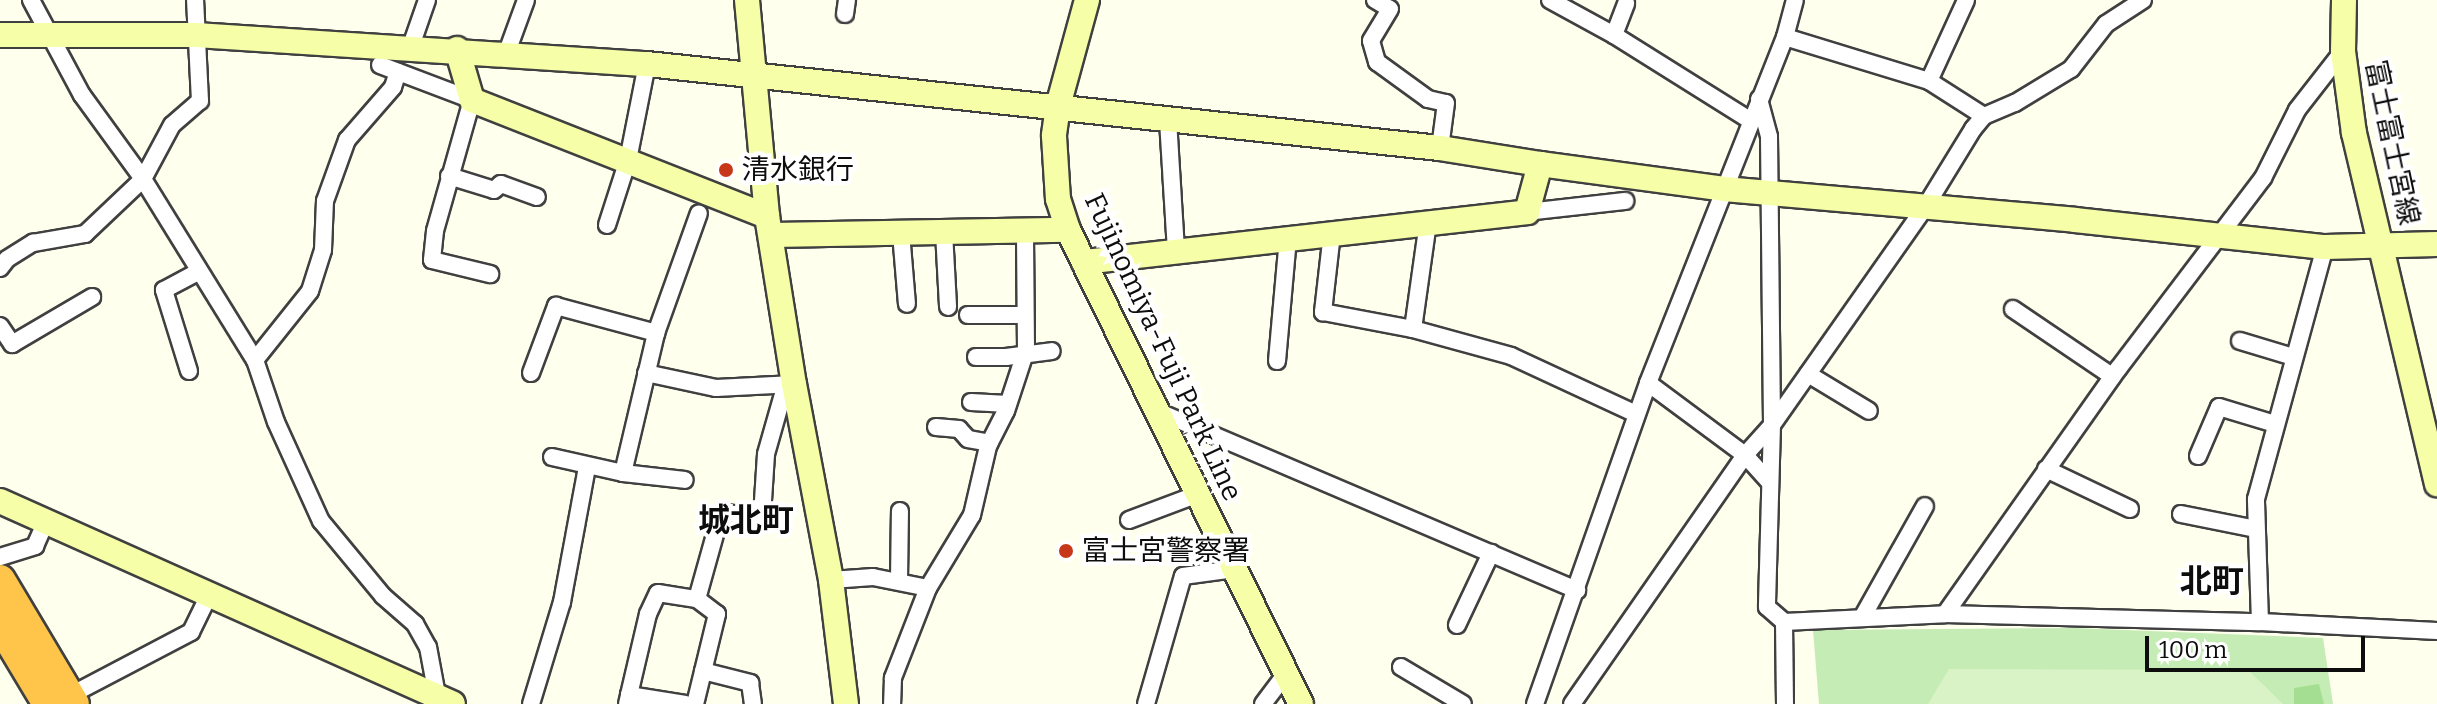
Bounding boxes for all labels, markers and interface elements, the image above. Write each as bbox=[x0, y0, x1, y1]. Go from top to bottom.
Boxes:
street label: 富士富士宮線 bbox=[2358, 57, 2426, 229]
place label: 清水銀行 bbox=[742, 153, 854, 187]
marker: 清水銀行 bbox=[717, 161, 735, 179]
street label: Fujinomiya-Fuji Park Line bbox=[1077, 188, 1249, 506]
district label: 城北町 bbox=[698, 501, 794, 539]
place label: 富士宮警察署 bbox=[1082, 534, 1250, 568]
marker: 富士宮警察署 bbox=[1057, 542, 1075, 560]
district label: 北町 bbox=[2180, 562, 2244, 600]
scale bar bbox=[2149, 620, 2369, 670]
text: 100 m bbox=[2159, 636, 2227, 664]

